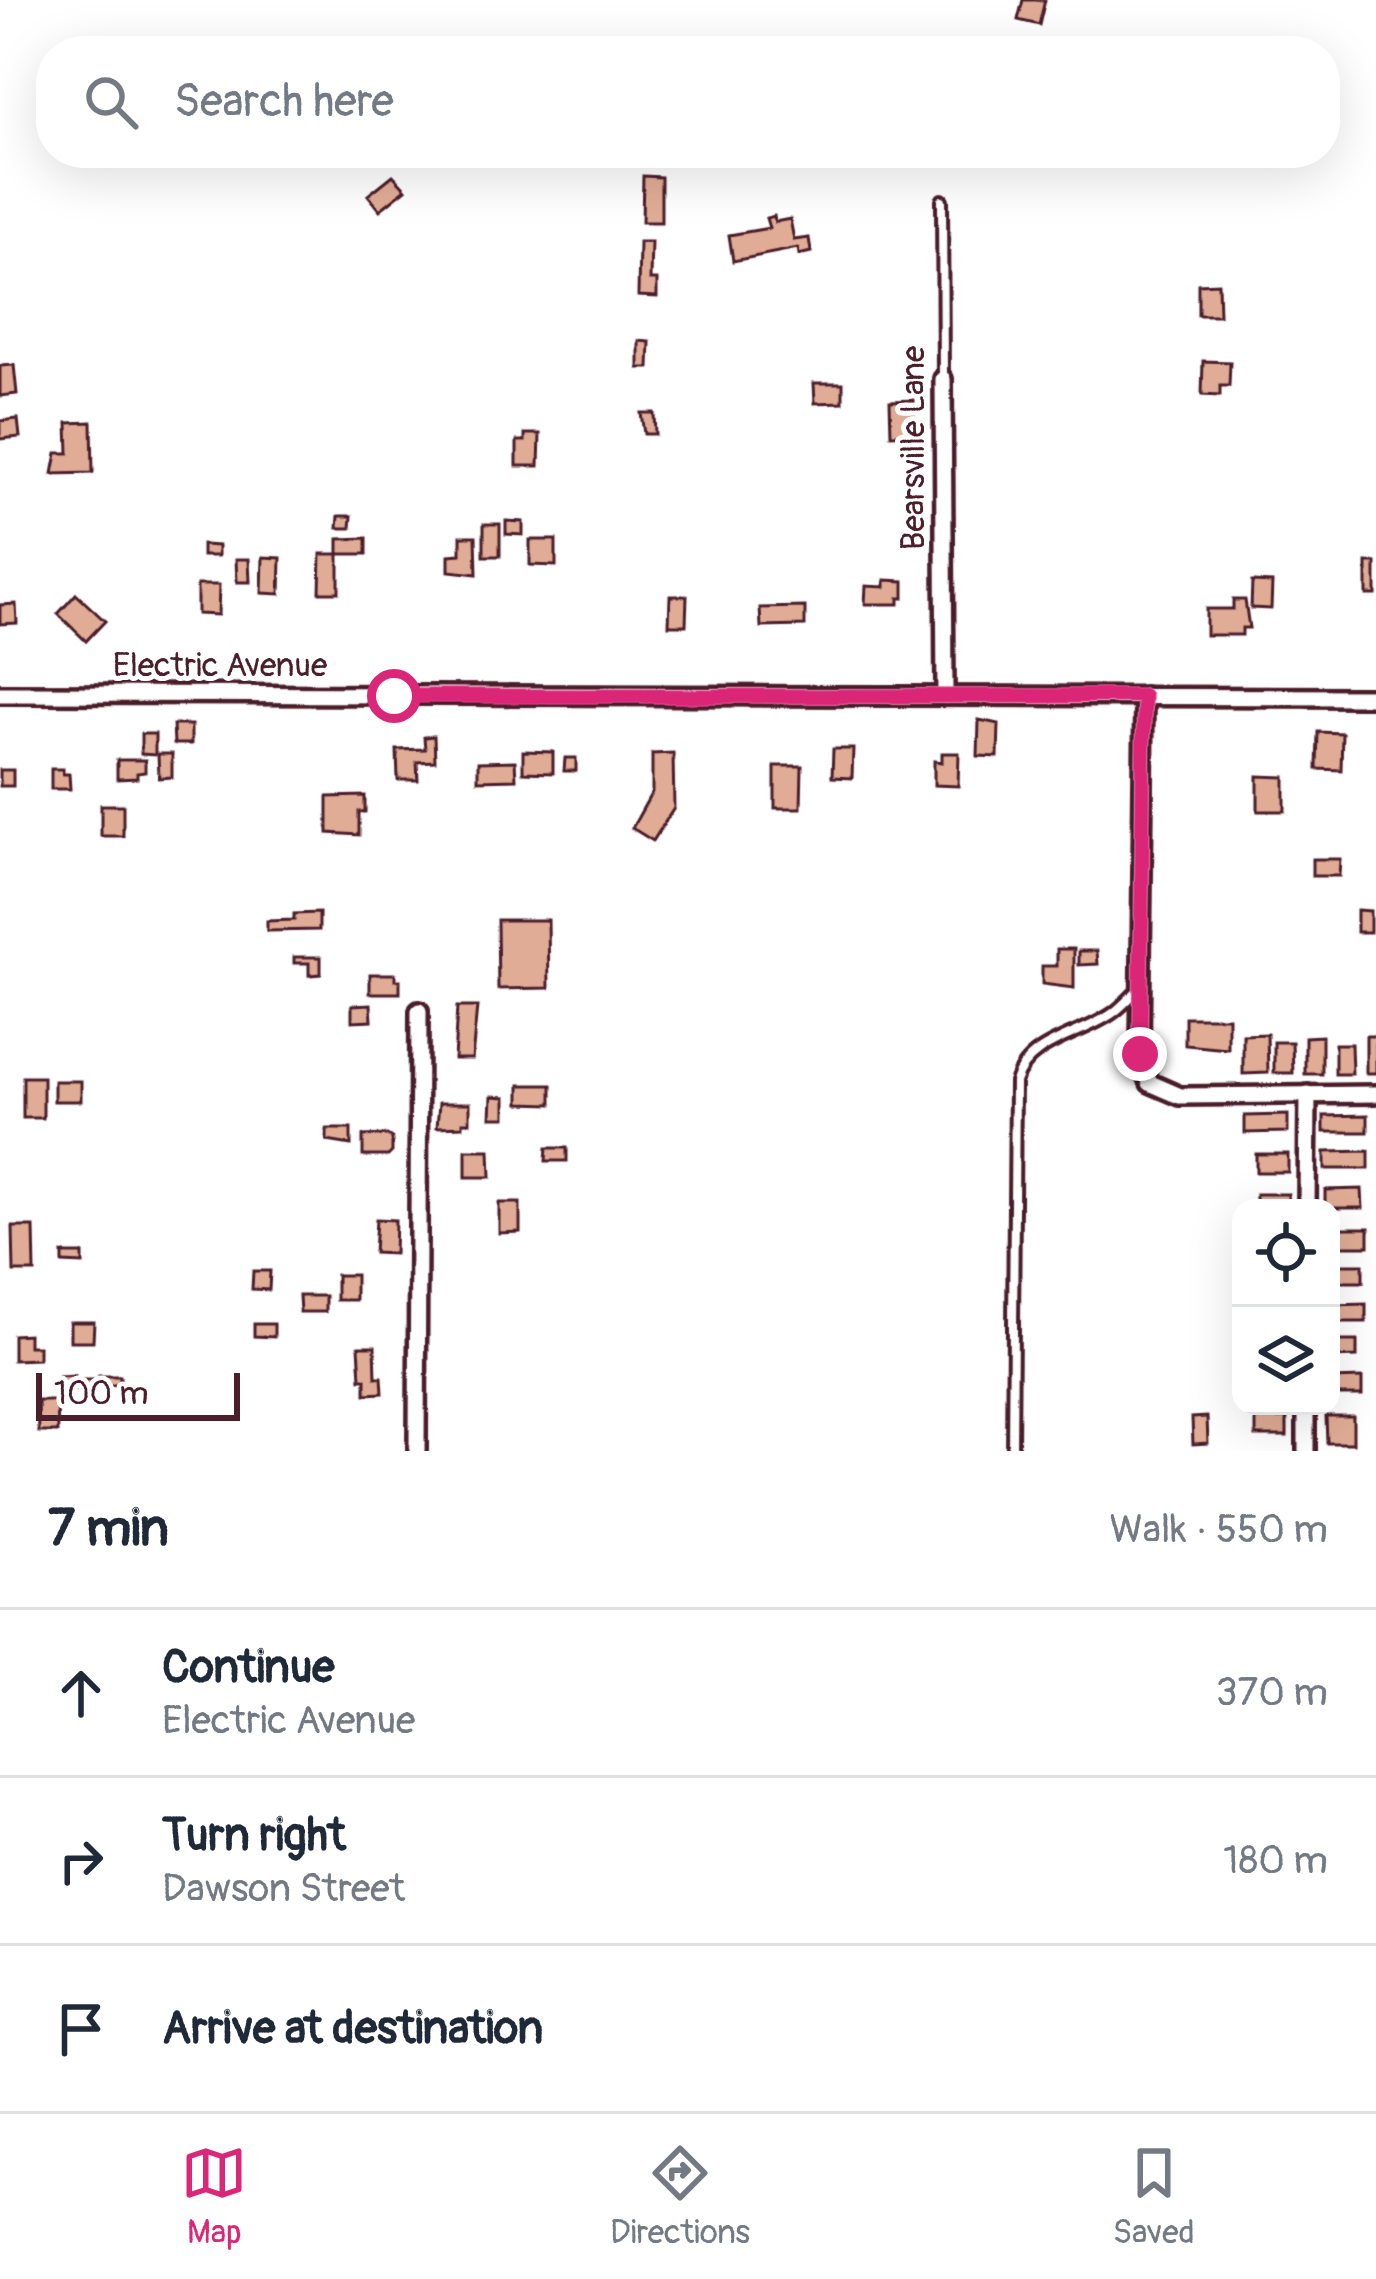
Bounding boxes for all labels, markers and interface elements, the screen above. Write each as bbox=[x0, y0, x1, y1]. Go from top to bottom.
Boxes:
search box bbox=[36, 36, 1340, 168]
icon: search bbox=[78, 69, 144, 135]
text: Search here bbox=[174, 74, 394, 130]
street label: Bearsville Lane bbox=[893, 346, 934, 550]
street label: Electric Avenue bbox=[113, 645, 327, 686]
route start bbox=[367, 669, 421, 723]
route end bbox=[1113, 1027, 1167, 1081]
map controls bbox=[1232, 1199, 1340, 1415]
button: locate bbox=[1232, 1199, 1340, 1307]
button: layers bbox=[1232, 1307, 1340, 1415]
scale bar bbox=[36, 1367, 240, 1420]
text: 100 m bbox=[54, 1373, 148, 1414]
text: 7 min bbox=[48, 1497, 169, 1561]
text: Walk · 550 m bbox=[1109, 1505, 1328, 1554]
text: Continue bbox=[162, 1640, 335, 1696]
icon: ahead bbox=[48, 1660, 114, 1726]
text: 370 m bbox=[1216, 1668, 1328, 1717]
text: Electric Avenue bbox=[162, 1696, 415, 1745]
text: Turn right bbox=[162, 1808, 346, 1864]
icon: right bbox=[48, 1828, 114, 1894]
text: 180 m bbox=[1223, 1836, 1328, 1885]
text: Dawson Street bbox=[162, 1864, 405, 1913]
icon: arrive bbox=[48, 1996, 114, 2062]
text: Arrive at destination bbox=[162, 2001, 543, 2057]
tab: Map bbox=[181, 2140, 247, 2253]
tab: Directions bbox=[610, 2140, 750, 2253]
tab: Saved bbox=[1113, 2140, 1195, 2253]

